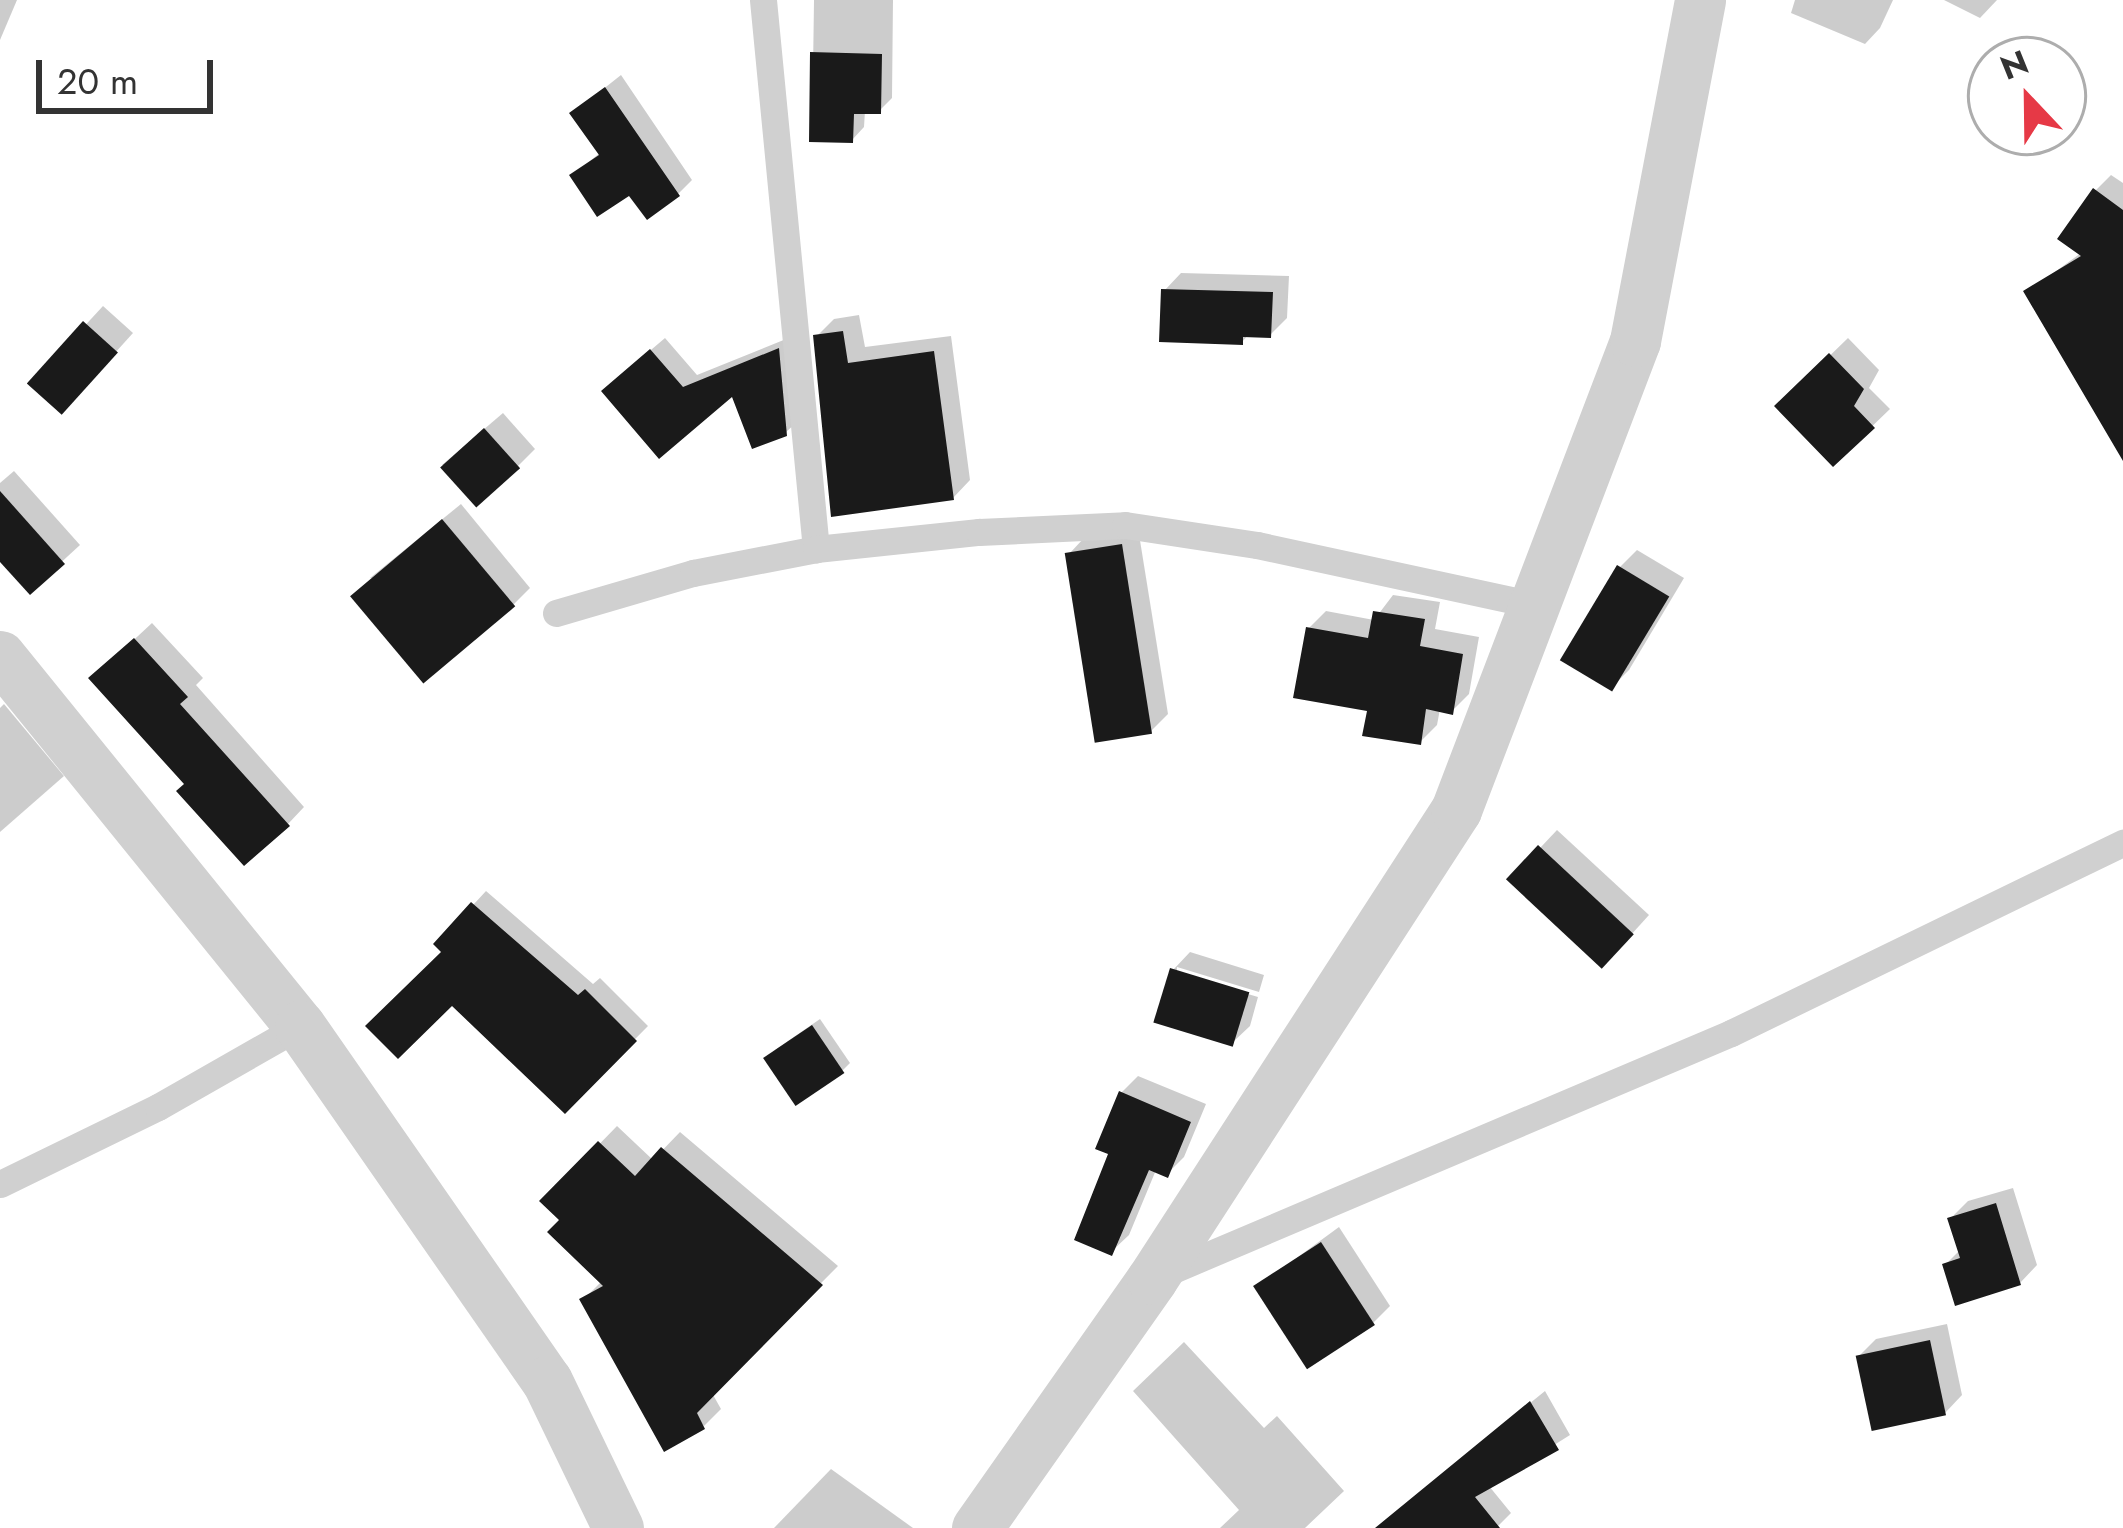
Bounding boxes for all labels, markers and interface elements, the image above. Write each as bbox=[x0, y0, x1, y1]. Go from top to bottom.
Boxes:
scale bar bbox=[42, 36, 219, 110]
north arrow bbox=[1967, 36, 2087, 156]
text: N bbox=[1993, 38, 2035, 92]
text: 20 m bbox=[57, 55, 138, 107]

